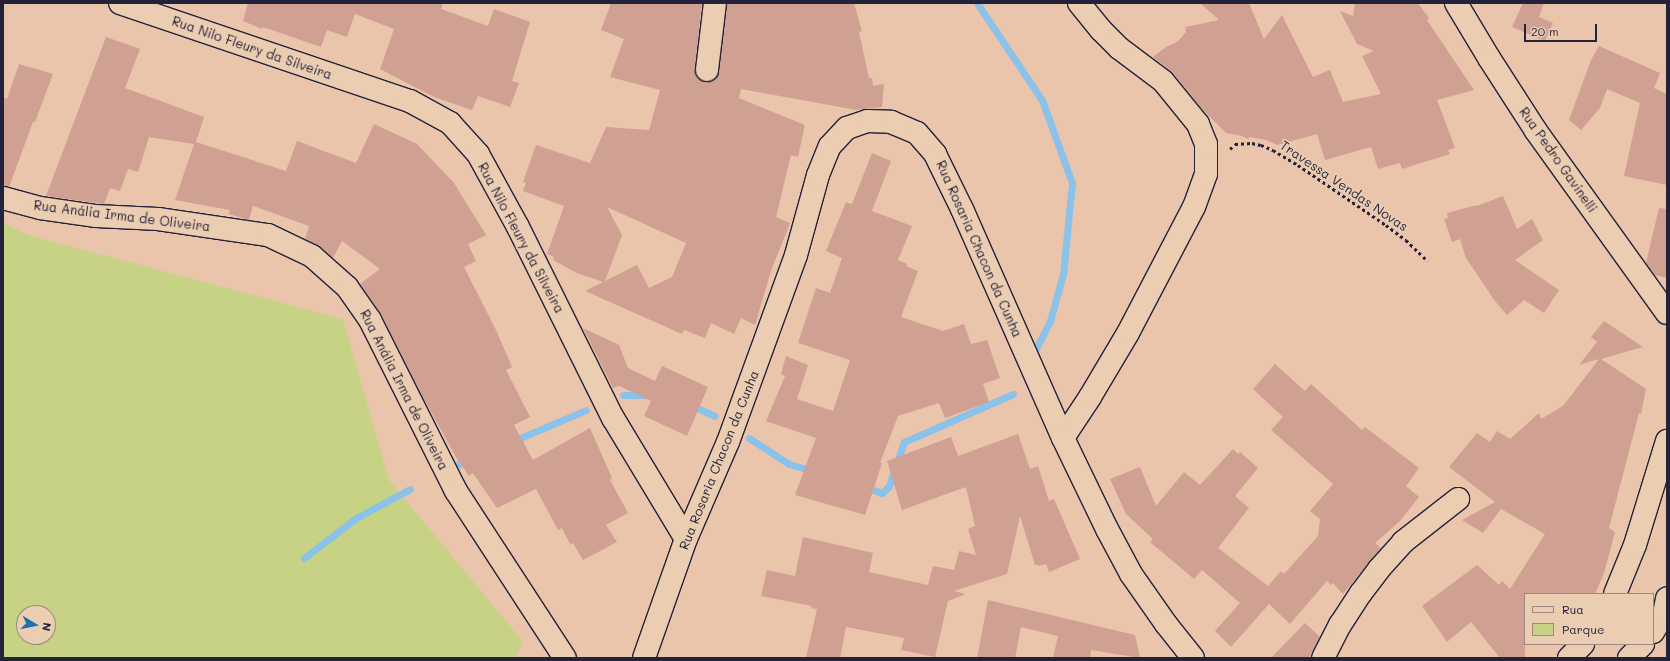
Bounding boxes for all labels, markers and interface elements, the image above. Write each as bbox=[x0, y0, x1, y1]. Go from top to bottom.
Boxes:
street label: Rua Nilo Fleury da Silveira bbox=[170, 13, 334, 83]
scale bar bbox=[1526, 16, 1599, 42]
text: 20 m bbox=[1531, 23, 1559, 39]
street label: Rua Pedro Gavinelli bbox=[1516, 104, 1600, 216]
street label: Travessa Vendas Novas bbox=[1277, 137, 1411, 235]
street label: Rua Rosaria Chacon da Cunha bbox=[933, 158, 1025, 340]
street label: Rua Nilo Fleury da Silveira bbox=[475, 160, 567, 316]
street label: Rua Anália Irma de Oliveira bbox=[33, 197, 211, 235]
street label: Rua Anália Irma de Oliveira bbox=[357, 307, 451, 473]
street label: Rua Rosaria Chacon da Cunha bbox=[676, 368, 762, 552]
legend bbox=[1524, 593, 1654, 645]
text: Rua bbox=[1562, 601, 1584, 617]
north arrow bbox=[16, 605, 56, 645]
text: Parque bbox=[1562, 621, 1605, 637]
text: N bbox=[39, 622, 55, 632]

